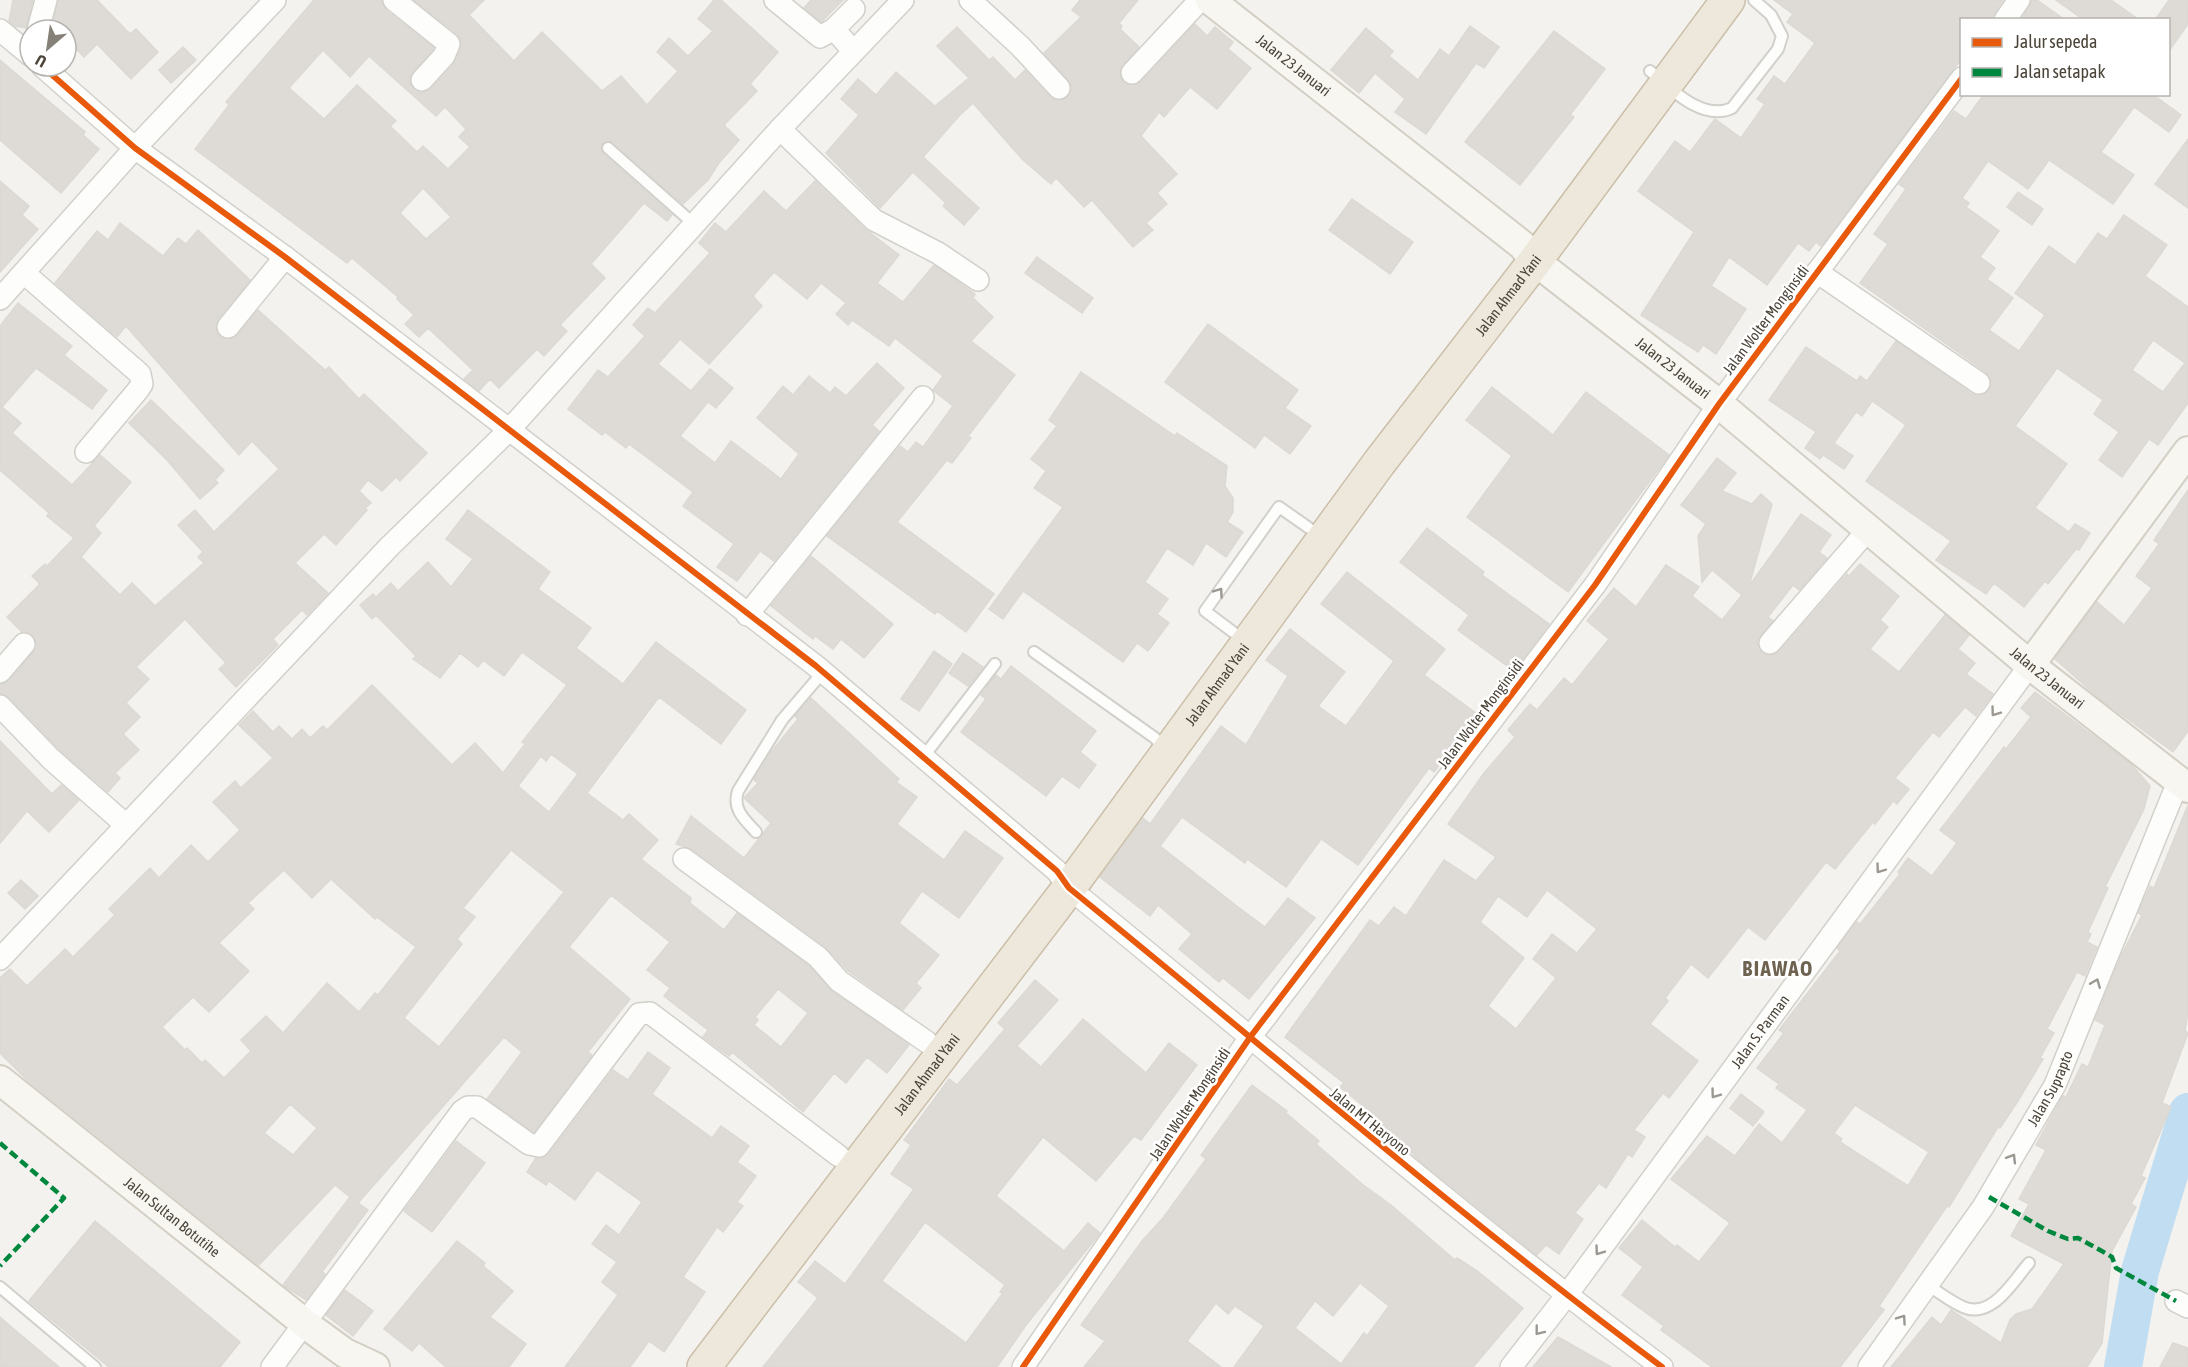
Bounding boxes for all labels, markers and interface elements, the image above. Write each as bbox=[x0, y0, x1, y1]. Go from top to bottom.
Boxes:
north arrow bbox=[18, 18, 78, 78]
legend bbox=[1960, 18, 2170, 96]
street label: Jalan 23 Januari bbox=[1253, 31, 1334, 99]
text: Jalur sepeda bbox=[2014, 31, 2097, 52]
text: U bbox=[32, 51, 49, 71]
text: Jalan setapak bbox=[2014, 61, 2105, 82]
street label: Jalan Ahmad Yani bbox=[1472, 252, 1544, 339]
street label: Jalan Wolter Monginsidi bbox=[1719, 262, 1812, 377]
street label: Jalan 23 Januari bbox=[1633, 334, 1714, 402]
one-way arrow bbox=[1211, 588, 1222, 599]
street label: Jalan Ahmad Yani bbox=[1181, 640, 1252, 729]
street label: Jalan 23 Januari bbox=[2007, 643, 2088, 712]
street label: Jalan Wolter Monginsidi bbox=[1434, 656, 1527, 771]
one-way arrow bbox=[1991, 706, 2002, 717]
one-way arrow bbox=[1876, 863, 1887, 874]
district label: BIAWAO bbox=[1742, 956, 1814, 980]
one-way arrow bbox=[2089, 978, 2101, 989]
street label: Jalan S. Parman bbox=[1727, 991, 1793, 1071]
street label: Jalan Ahmad Yani bbox=[890, 1030, 963, 1118]
street label: Jalan Wolter Monginsidi bbox=[1146, 1044, 1233, 1163]
street label: Jalan Suprapto bbox=[2024, 1048, 2076, 1129]
street label: Jalan MT Haryono bbox=[1327, 1084, 1414, 1159]
one-way arrow bbox=[1711, 1088, 1722, 1099]
one-way arrow bbox=[2004, 1154, 2016, 1164]
street label: Jalan Sultan Botutihe bbox=[121, 1173, 224, 1260]
one-way arrow bbox=[1595, 1245, 1606, 1256]
one-way arrow bbox=[1895, 1315, 1906, 1326]
one-way arrow bbox=[1535, 1325, 1546, 1336]

